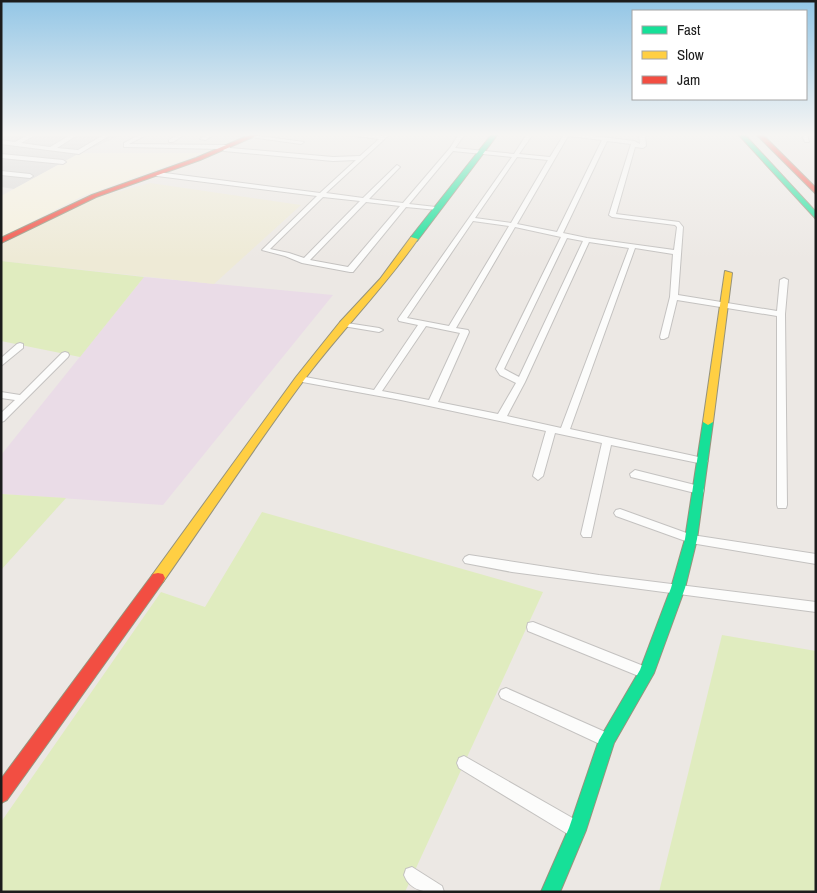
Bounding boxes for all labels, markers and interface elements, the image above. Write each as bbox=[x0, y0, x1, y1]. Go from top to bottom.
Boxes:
legend bbox=[632, 10, 807, 100]
text: Fast bbox=[677, 19, 701, 40]
text: Slow bbox=[677, 44, 704, 65]
text: Jam bbox=[677, 69, 700, 90]

